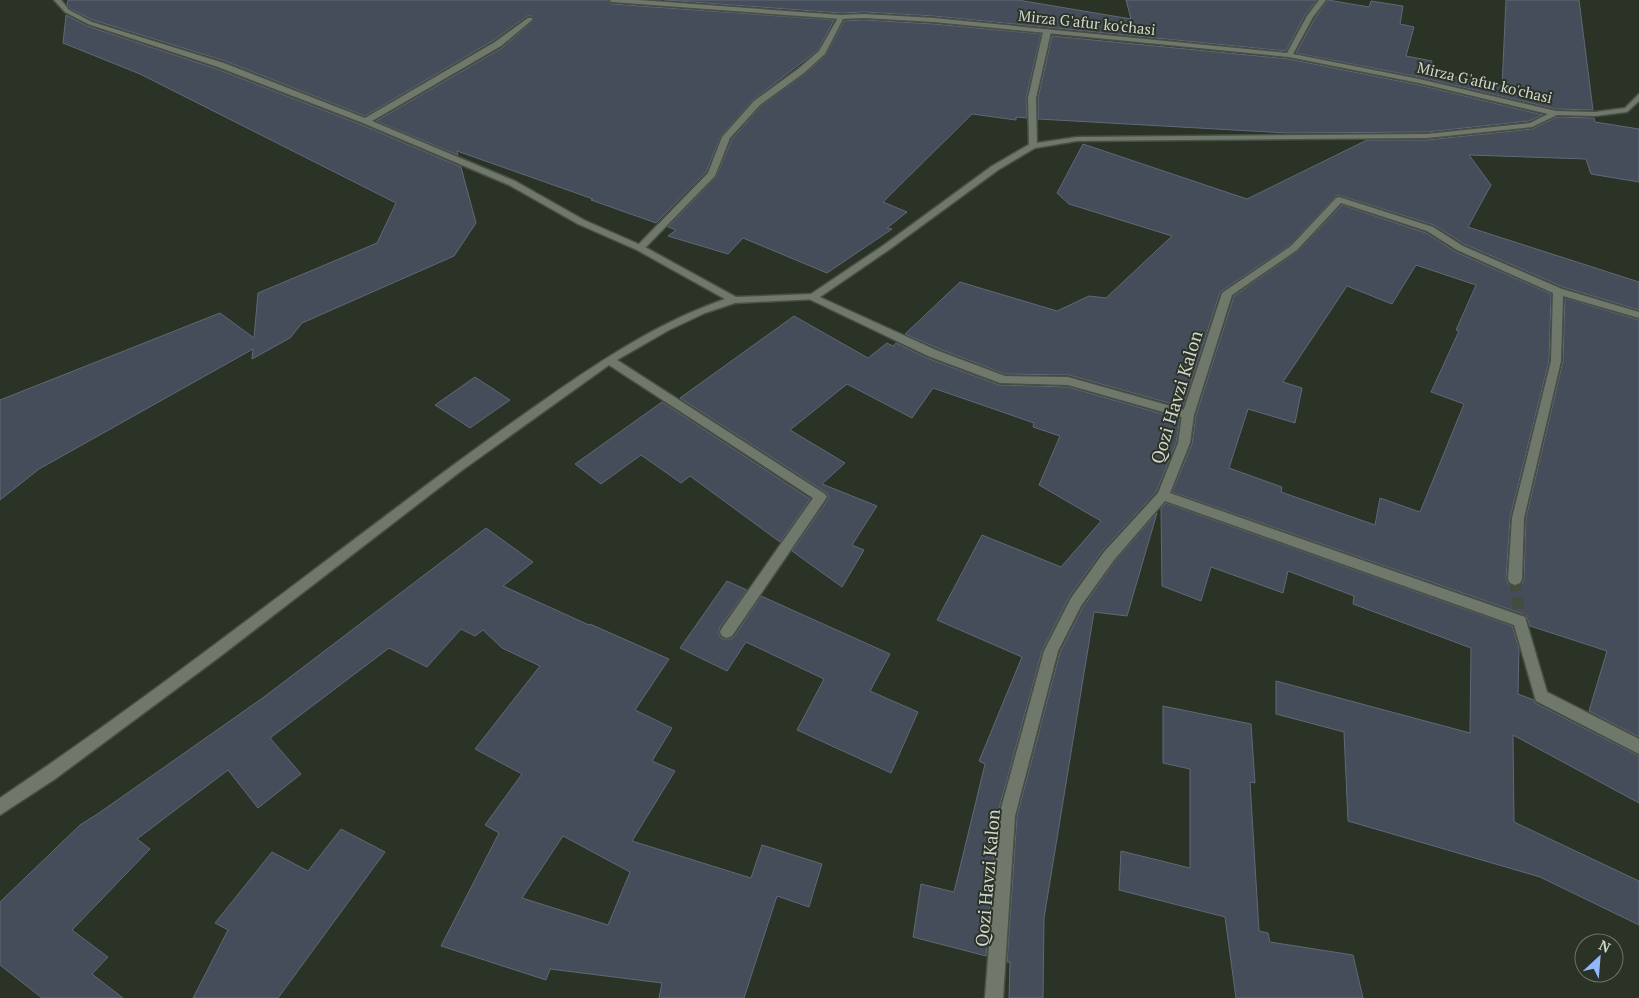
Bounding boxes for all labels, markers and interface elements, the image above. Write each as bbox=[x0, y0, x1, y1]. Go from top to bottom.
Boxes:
street label: Mirza G'afur ko'chasi bbox=[1017, 5, 1157, 39]
street label: Mirza G'afur ko'chasi bbox=[1415, 57, 1555, 107]
street label: Qozi Havzi Kalon bbox=[1144, 327, 1208, 466]
street label: Qozi Havzi Kalon bbox=[969, 808, 1005, 948]
north arrow bbox=[1574, 933, 1624, 983]
text: N bbox=[1596, 935, 1614, 957]

